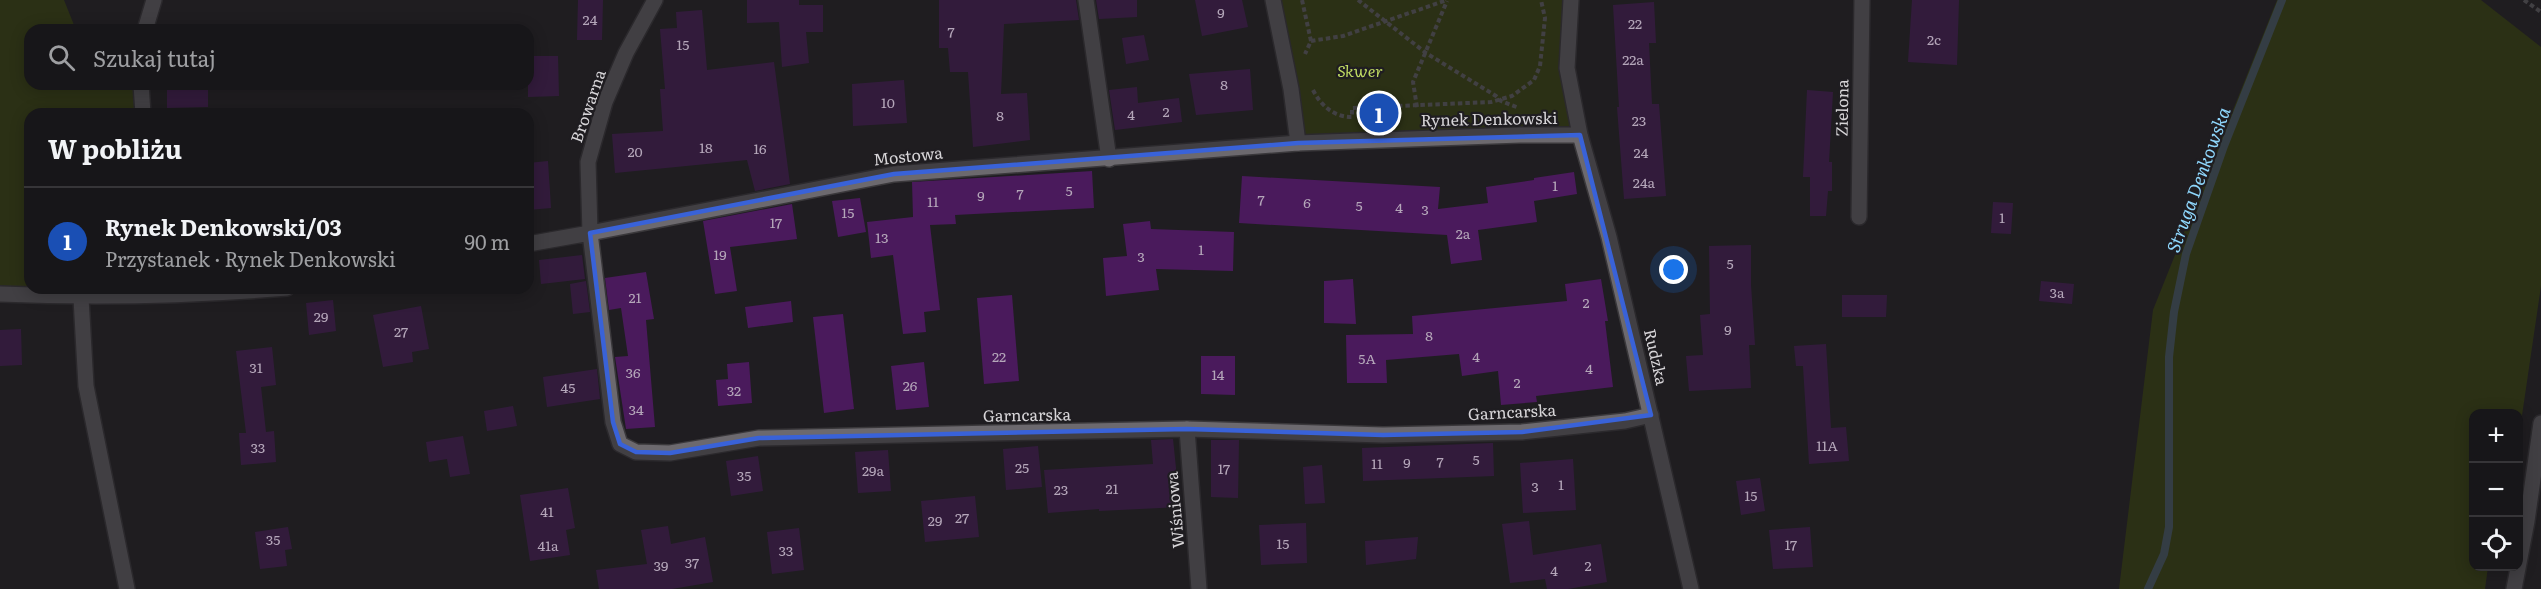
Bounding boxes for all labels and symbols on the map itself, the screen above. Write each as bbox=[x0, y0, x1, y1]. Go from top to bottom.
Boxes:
house number: 9 bbox=[1217, 2, 1225, 22]
house number: 24 bbox=[583, 9, 598, 29]
house number: 22 bbox=[1628, 13, 1642, 33]
house number: 7 bbox=[947, 21, 955, 41]
house number: 2c bbox=[1927, 29, 1941, 49]
house number: 15 bbox=[677, 34, 689, 54]
house number: 22a bbox=[1622, 49, 1644, 69]
park label: Skwer bbox=[1337, 58, 1383, 82]
street label: Browarna bbox=[563, 65, 611, 146]
house number: 8 bbox=[1220, 74, 1228, 94]
street label: Zielona bbox=[1828, 79, 1854, 137]
pin: 1 bbox=[1360, 90, 1398, 136]
house number: 10 bbox=[881, 92, 895, 112]
house number: 2 bbox=[1162, 101, 1170, 121]
water label: Struga Denkowska bbox=[2159, 102, 2237, 256]
house number: 4 bbox=[1127, 104, 1135, 124]
house number: 8 bbox=[996, 105, 1004, 125]
street label: Rynek Denkowski bbox=[1420, 105, 1558, 131]
house number: 23 bbox=[1632, 110, 1646, 130]
house number: 18 bbox=[699, 137, 713, 157]
house number: 16 bbox=[753, 138, 767, 158]
street label: Mostowa bbox=[872, 139, 944, 171]
house number: 20 bbox=[627, 141, 643, 161]
house number: 24 bbox=[1634, 142, 1649, 162]
house number: 24a bbox=[1633, 172, 1656, 192]
house number: 1 bbox=[1552, 175, 1558, 195]
house number: 5 bbox=[1065, 180, 1073, 200]
house number: 7 bbox=[1016, 183, 1024, 203]
house number: 9 bbox=[977, 185, 985, 205]
house number: 7 bbox=[1257, 189, 1265, 209]
house number: 11 bbox=[927, 191, 939, 211]
house number: 6 bbox=[1303, 192, 1311, 212]
house number: 5 bbox=[1355, 195, 1363, 215]
house number: 4 bbox=[1395, 197, 1403, 217]
house number: 3 bbox=[1421, 199, 1429, 219]
house number: 15 bbox=[842, 202, 854, 222]
house number: 1 bbox=[1999, 207, 2005, 227]
house number: 17 bbox=[770, 212, 782, 232]
house number: 2a bbox=[1456, 223, 1471, 243]
house number: 13 bbox=[875, 227, 889, 247]
house number: 1 bbox=[1198, 239, 1204, 259]
house number: 19 bbox=[713, 244, 727, 264]
house number: 3 bbox=[1137, 246, 1145, 266]
house number: 5 bbox=[1726, 253, 1734, 273]
your location bbox=[1659, 255, 1688, 284]
house number: 3a bbox=[2049, 282, 2065, 302]
house number: 21 bbox=[629, 287, 642, 307]
house number: 2 bbox=[1582, 292, 1590, 312]
house number: 29 bbox=[314, 306, 328, 326]
house number: 9 bbox=[1724, 319, 1732, 339]
house number: 27 bbox=[394, 321, 408, 341]
house number: 8 bbox=[1425, 325, 1433, 345]
street label: Rudzka bbox=[1639, 326, 1675, 388]
house number: 22 bbox=[992, 346, 1006, 366]
house number: 4 bbox=[1472, 346, 1480, 366]
house number: 5A bbox=[1358, 348, 1376, 368]
house number: 31 bbox=[249, 357, 263, 377]
house number: 4 bbox=[1585, 358, 1593, 378]
house number: 36 bbox=[625, 362, 641, 382]
house number: 14 bbox=[1212, 364, 1225, 384]
house number: 2 bbox=[1513, 372, 1521, 392]
house number: 26 bbox=[903, 375, 918, 395]
house number: 45 bbox=[561, 377, 575, 397]
house number: 32 bbox=[727, 380, 741, 400]
street label: Garncarska bbox=[1467, 397, 1557, 425]
house number: 34 bbox=[628, 399, 644, 419]
street label: Garncarska bbox=[983, 401, 1072, 427]
house number: 11A bbox=[1816, 435, 1839, 455]
house number: 33 bbox=[251, 437, 265, 457]
house number: 5 bbox=[1472, 449, 1480, 469]
house number: 7 bbox=[1436, 451, 1444, 471]
house number: 9 bbox=[1403, 452, 1411, 472]
house number: 11 bbox=[1371, 453, 1383, 473]
house number: 25 bbox=[1015, 457, 1029, 477]
house number: 17 bbox=[1218, 458, 1230, 478]
house number: 29a bbox=[862, 460, 884, 480]
house number: 35 bbox=[737, 465, 751, 485]
street label: Wiśniowa bbox=[1159, 470, 1189, 550]
house number: 1 bbox=[1558, 474, 1564, 494]
house number: 3 bbox=[1531, 476, 1539, 496]
house number: 21 bbox=[1106, 478, 1119, 498]
house number: 23 bbox=[1054, 479, 1068, 499]
house number: 15 bbox=[1745, 485, 1757, 505]
house number: 41 bbox=[540, 501, 554, 521]
house number: 27 bbox=[955, 507, 969, 527]
house number: 29 bbox=[928, 510, 942, 530]
house number: 35 bbox=[266, 529, 280, 549]
house number: 15 bbox=[1277, 533, 1289, 553]
house number: 17 bbox=[1785, 534, 1797, 554]
house number: 41a bbox=[538, 535, 559, 555]
house number: 33 bbox=[779, 540, 793, 560]
house number: 37 bbox=[685, 552, 699, 572]
house number: 39 bbox=[654, 555, 668, 575]
house number: 2 bbox=[1584, 555, 1592, 575]
house number: 4 bbox=[1550, 560, 1558, 580]

